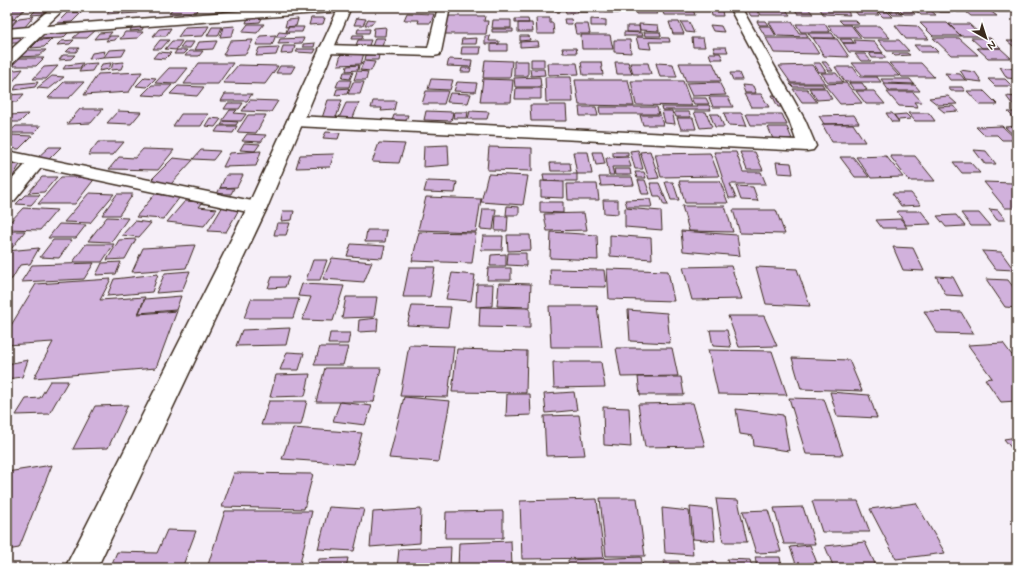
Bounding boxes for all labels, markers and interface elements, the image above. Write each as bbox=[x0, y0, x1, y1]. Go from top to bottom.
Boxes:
north arrow bbox=[966, 18, 1006, 58]
text: N bbox=[984, 37, 999, 53]

